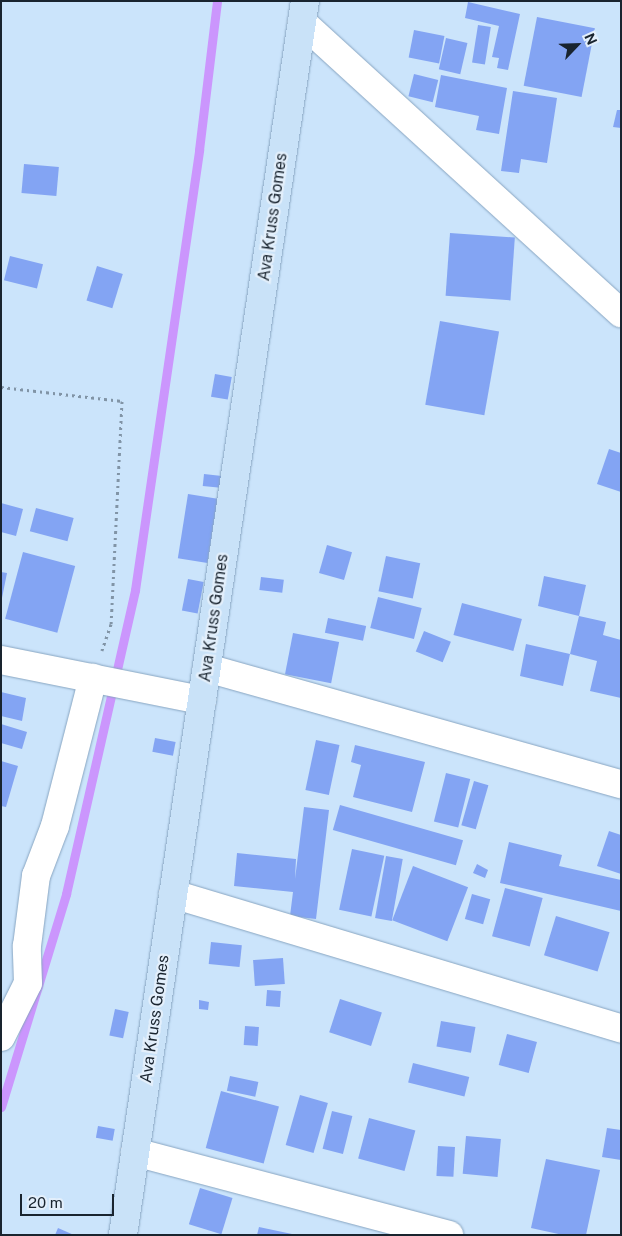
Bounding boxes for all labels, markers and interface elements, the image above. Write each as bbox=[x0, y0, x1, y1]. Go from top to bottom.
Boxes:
north arrow bbox=[552, 20, 602, 70]
text: N bbox=[581, 31, 600, 47]
street label: Ava Kruss Gomes bbox=[254, 152, 292, 282]
street label: Ava Kruss Gomes bbox=[195, 553, 233, 683]
street label: Ava Kruss Gomes bbox=[136, 954, 174, 1084]
scale bar bbox=[22, 1184, 116, 1216]
text: 20 m bbox=[28, 1194, 63, 1211]

